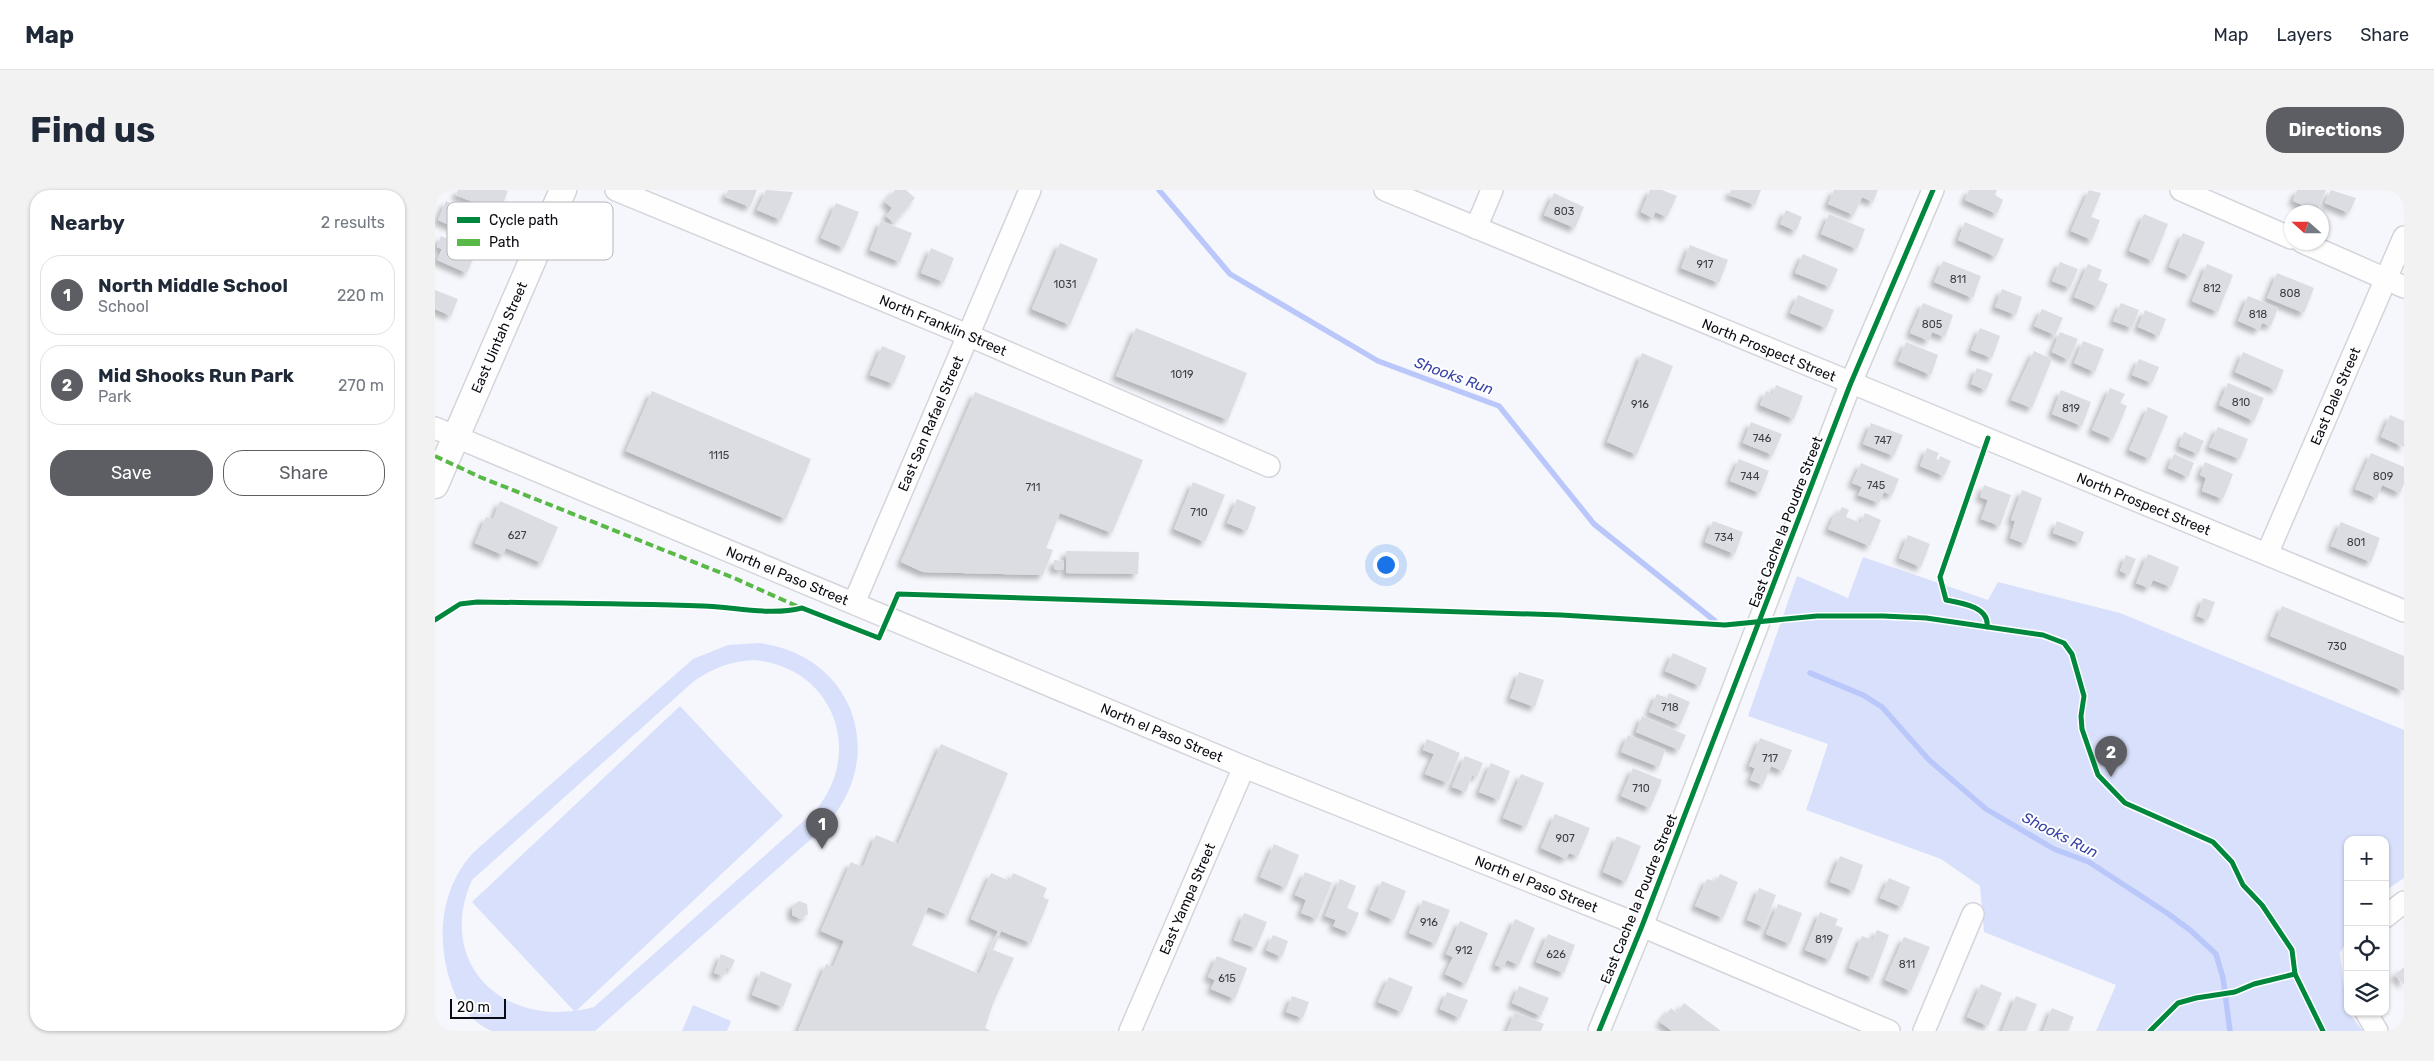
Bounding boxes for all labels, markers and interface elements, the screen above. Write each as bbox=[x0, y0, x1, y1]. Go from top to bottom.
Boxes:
text: Map bbox=[25, 21, 74, 49]
text: Map bbox=[2214, 24, 2249, 46]
text: Layers bbox=[2277, 24, 2332, 46]
text: Share bbox=[2360, 24, 2409, 46]
button: Directions bbox=[2266, 107, 2404, 153]
text: Find us bbox=[30, 109, 155, 151]
legend bbox=[447, 202, 613, 260]
house number: 803 bbox=[1554, 205, 1575, 218]
north arrow bbox=[2284, 205, 2329, 250]
text: Nearby bbox=[50, 210, 125, 235]
text: Cycle path bbox=[489, 212, 558, 229]
text: 2 results bbox=[321, 213, 385, 232]
text: Path bbox=[489, 234, 520, 251]
house number: 917 bbox=[1697, 258, 1714, 271]
house number: 811 bbox=[1950, 273, 1966, 286]
text: North Middle School bbox=[98, 274, 288, 297]
house number: 1031 bbox=[1054, 278, 1076, 291]
street label: East Uintah Street bbox=[467, 279, 531, 396]
house number: 812 bbox=[2203, 282, 2221, 295]
text: 1 bbox=[63, 286, 71, 305]
text: 220 m bbox=[337, 286, 384, 305]
house number: 808 bbox=[2280, 287, 2300, 300]
street label: North Franklin Street bbox=[877, 291, 1010, 360]
text: School bbox=[98, 297, 149, 316]
house number: 818 bbox=[2249, 308, 2267, 321]
street label: North Prospect Street bbox=[1699, 315, 1839, 385]
house number: 805 bbox=[1922, 318, 1943, 331]
street label: East Dale Street bbox=[2307, 344, 2364, 448]
street label: East San Rafael Street bbox=[894, 353, 967, 494]
water label: Shooks Run bbox=[1412, 353, 1496, 399]
text: Mid Shooks Run Park bbox=[98, 364, 294, 387]
house number: 1019 bbox=[1171, 368, 1193, 381]
text: 2 bbox=[62, 376, 72, 395]
text: 270 m bbox=[338, 376, 384, 395]
text: Park bbox=[98, 387, 131, 406]
house number: 810 bbox=[2232, 396, 2250, 409]
house number: 916 bbox=[1631, 398, 1649, 411]
house number: 819 bbox=[2062, 402, 2080, 415]
house number: 746 bbox=[1753, 432, 1772, 445]
street label: East Cache la Poudre Street bbox=[1745, 434, 1827, 610]
house number: 747 bbox=[1874, 434, 1892, 447]
house number: 1115 bbox=[709, 449, 730, 462]
button: Save bbox=[50, 450, 213, 496]
button: Share bbox=[223, 450, 385, 496]
street label: North Prospect Street bbox=[2074, 469, 2214, 539]
house number: 744 bbox=[1741, 470, 1760, 483]
house number: 809 bbox=[2373, 470, 2393, 483]
house number: 745 bbox=[1867, 479, 1886, 492]
house number: 711 bbox=[1025, 481, 1041, 494]
house number: 710 bbox=[1190, 506, 1208, 519]
house number: 627 bbox=[508, 529, 527, 542]
house number: 734 bbox=[1714, 531, 1734, 544]
house number: 801 bbox=[2347, 536, 2365, 549]
street label: North el Paso Street bbox=[724, 542, 851, 609]
your location bbox=[1373, 552, 1399, 578]
house number: 730 bbox=[2327, 640, 2347, 653]
street label: North el Paso Street bbox=[1098, 699, 1226, 766]
house number: 718 bbox=[1661, 701, 1679, 714]
pin: 2 bbox=[2095, 736, 2127, 777]
house number: 717 bbox=[1762, 752, 1778, 765]
house number: 710 bbox=[1632, 782, 1650, 795]
pin: 1 bbox=[806, 808, 838, 849]
water label: Shooks Run bbox=[2019, 808, 2101, 862]
street label: East Cache la Poudre Street bbox=[1597, 811, 1681, 987]
house number: 907 bbox=[1555, 832, 1575, 845]
map controls bbox=[2344, 836, 2389, 1016]
button: + bbox=[2344, 836, 2389, 881]
street label: East Yampa Street bbox=[1156, 840, 1219, 957]
street label: North el Paso Street bbox=[1472, 852, 1601, 916]
button: − bbox=[2344, 881, 2389, 926]
house number: 916 bbox=[1420, 916, 1438, 929]
button: locate bbox=[2344, 926, 2389, 971]
house number: 819 bbox=[1815, 933, 1833, 946]
house number: 912 bbox=[1455, 944, 1473, 957]
house number: 626 bbox=[1546, 948, 1566, 961]
house number: 811 bbox=[1899, 958, 1915, 971]
button: layers bbox=[2344, 971, 2389, 1016]
house number: 615 bbox=[1218, 972, 1236, 985]
scale bar bbox=[450, 996, 506, 1019]
text: 20 m bbox=[457, 999, 490, 1016]

